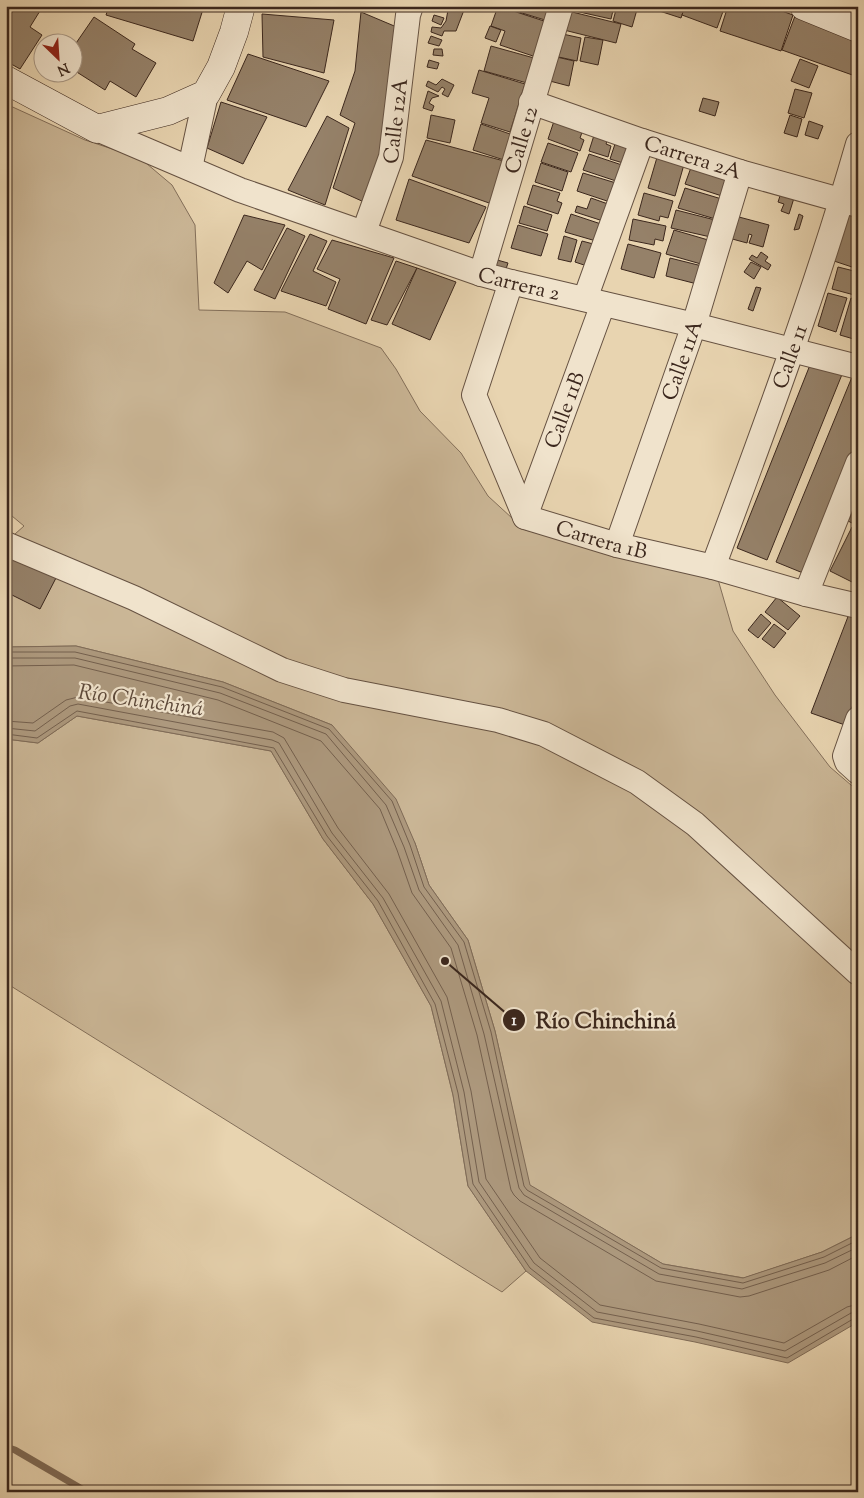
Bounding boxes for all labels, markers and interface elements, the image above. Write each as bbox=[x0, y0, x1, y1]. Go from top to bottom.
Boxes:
north arrow bbox=[32, 32, 82, 82]
text: N bbox=[53, 57, 72, 79]
street label: Calle 12A bbox=[377, 77, 417, 166]
street label: Calle 12 bbox=[499, 103, 547, 178]
street label: Carrera 2A bbox=[640, 130, 745, 188]
street label: Carrera 2 bbox=[474, 261, 563, 310]
street label: Calle 11A bbox=[656, 316, 712, 405]
street label: Calle 11 bbox=[766, 321, 817, 394]
street label: Calle 11B bbox=[538, 368, 594, 453]
street label: Carrera 1B bbox=[551, 514, 650, 568]
water label: Río Chinchiná bbox=[76, 677, 205, 727]
callout: Río Chinchiná bbox=[501, 1002, 687, 1039]
text: Río Chinchiná bbox=[536, 1007, 677, 1039]
text: 1 bbox=[511, 1011, 517, 1032]

